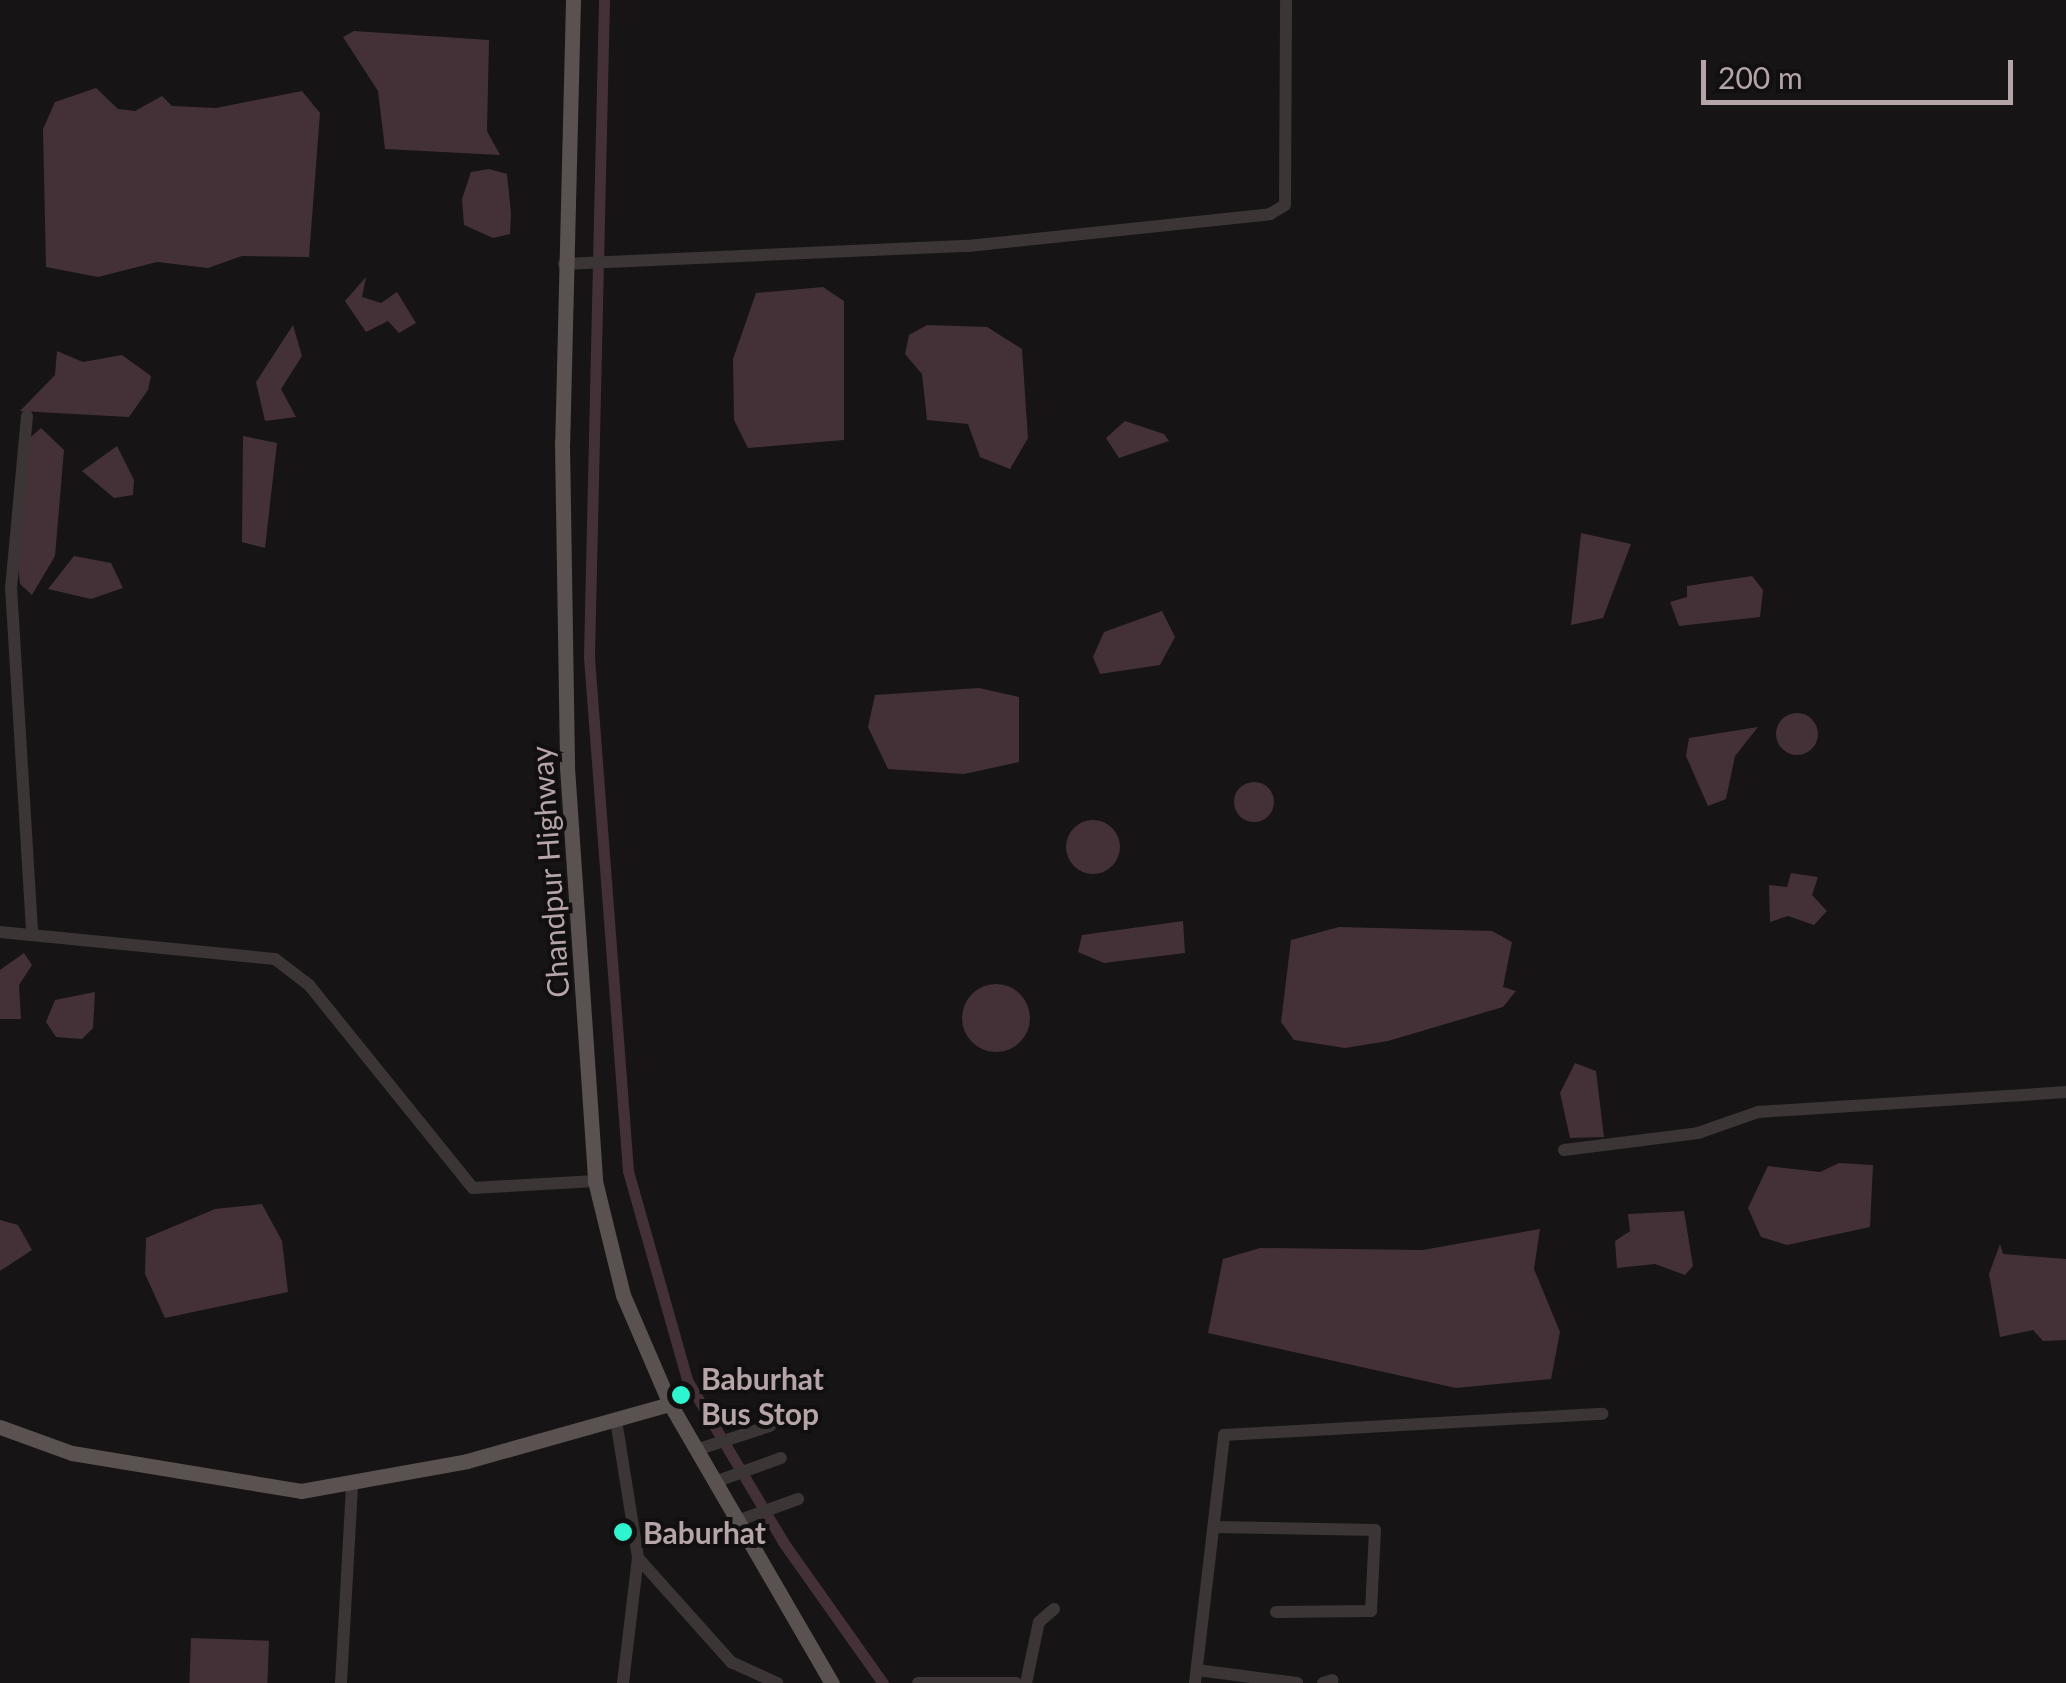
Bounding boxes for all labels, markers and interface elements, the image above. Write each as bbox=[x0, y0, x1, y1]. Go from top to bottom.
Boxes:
scale bar bbox=[1706, 40, 2018, 102]
text: 200 m bbox=[1718, 59, 1803, 95]
street label: Chandpur Highway bbox=[522, 745, 576, 999]
place label: Baburhat Bus Stop bbox=[701, 1360, 824, 1430]
marker: Baburhat Bus Stop bbox=[670, 1384, 692, 1406]
place label: Baburhat bbox=[643, 1514, 766, 1550]
marker: Baburhat bbox=[612, 1521, 634, 1543]

